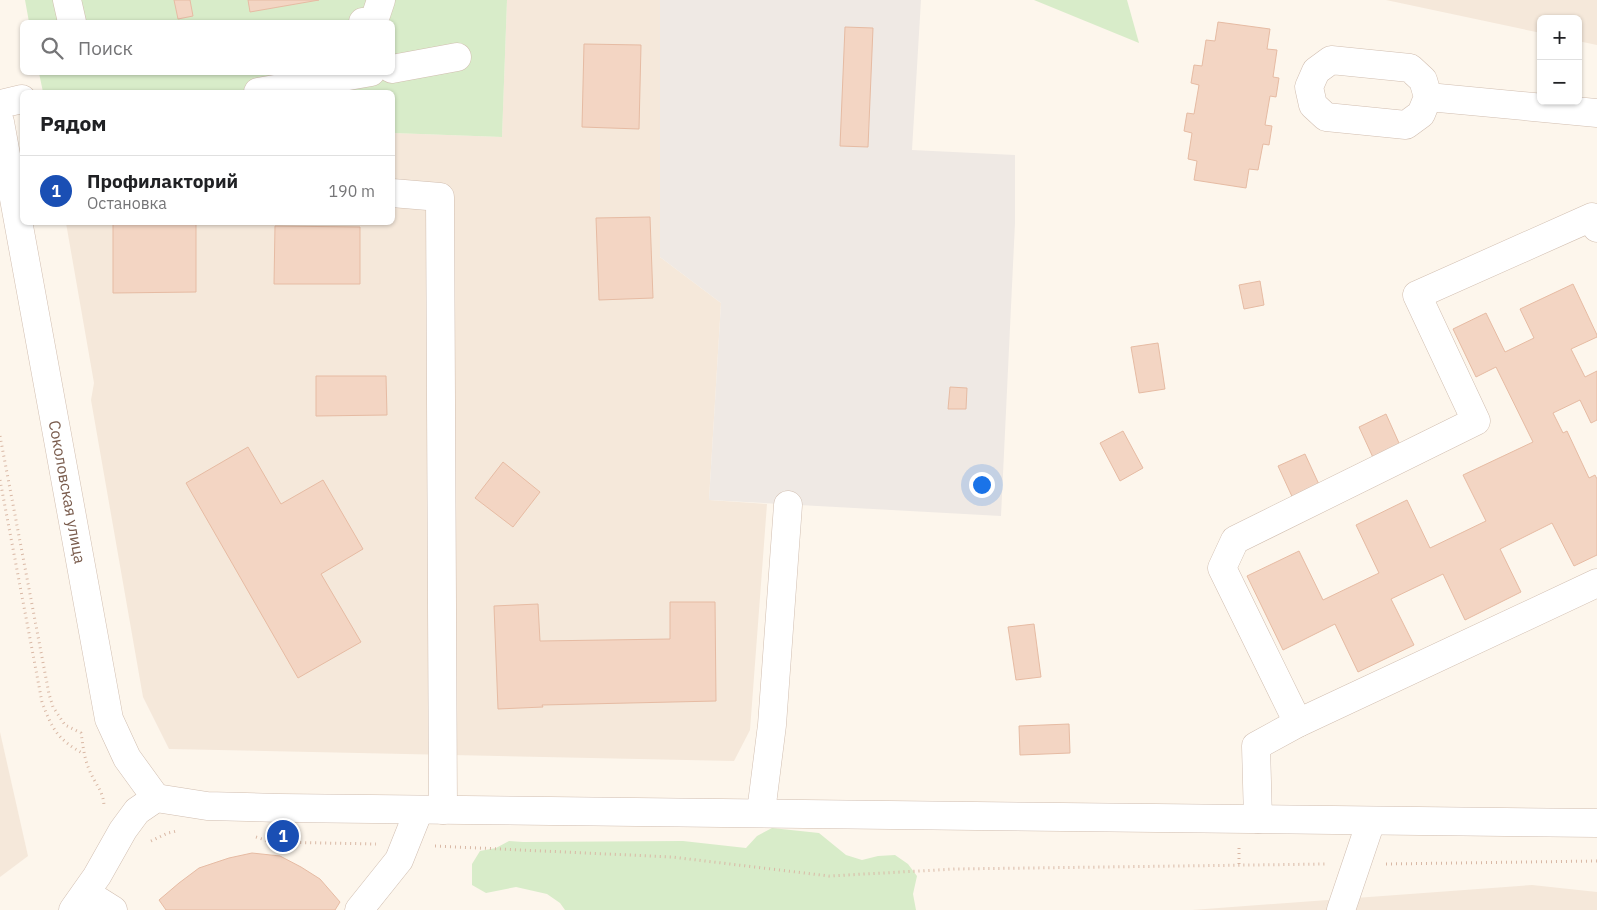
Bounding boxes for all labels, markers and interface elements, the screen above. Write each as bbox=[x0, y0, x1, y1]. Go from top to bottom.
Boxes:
map controls bbox=[1537, 15, 1582, 105]
button: + bbox=[1537, 15, 1582, 60]
search box bbox=[20, 20, 395, 75]
icon: search bbox=[38, 34, 66, 62]
text: Поиск bbox=[78, 36, 133, 60]
button: − bbox=[1537, 60, 1582, 105]
text: Рядом bbox=[40, 109, 107, 137]
text: Профилакторий bbox=[87, 169, 238, 193]
text: 1 bbox=[51, 181, 61, 201]
text: 190 m bbox=[328, 181, 375, 201]
text: Остановка bbox=[87, 193, 167, 213]
street label: Соколовская улица bbox=[45, 419, 90, 566]
your location bbox=[969, 472, 995, 498]
pin: 1 bbox=[267, 817, 299, 855]

